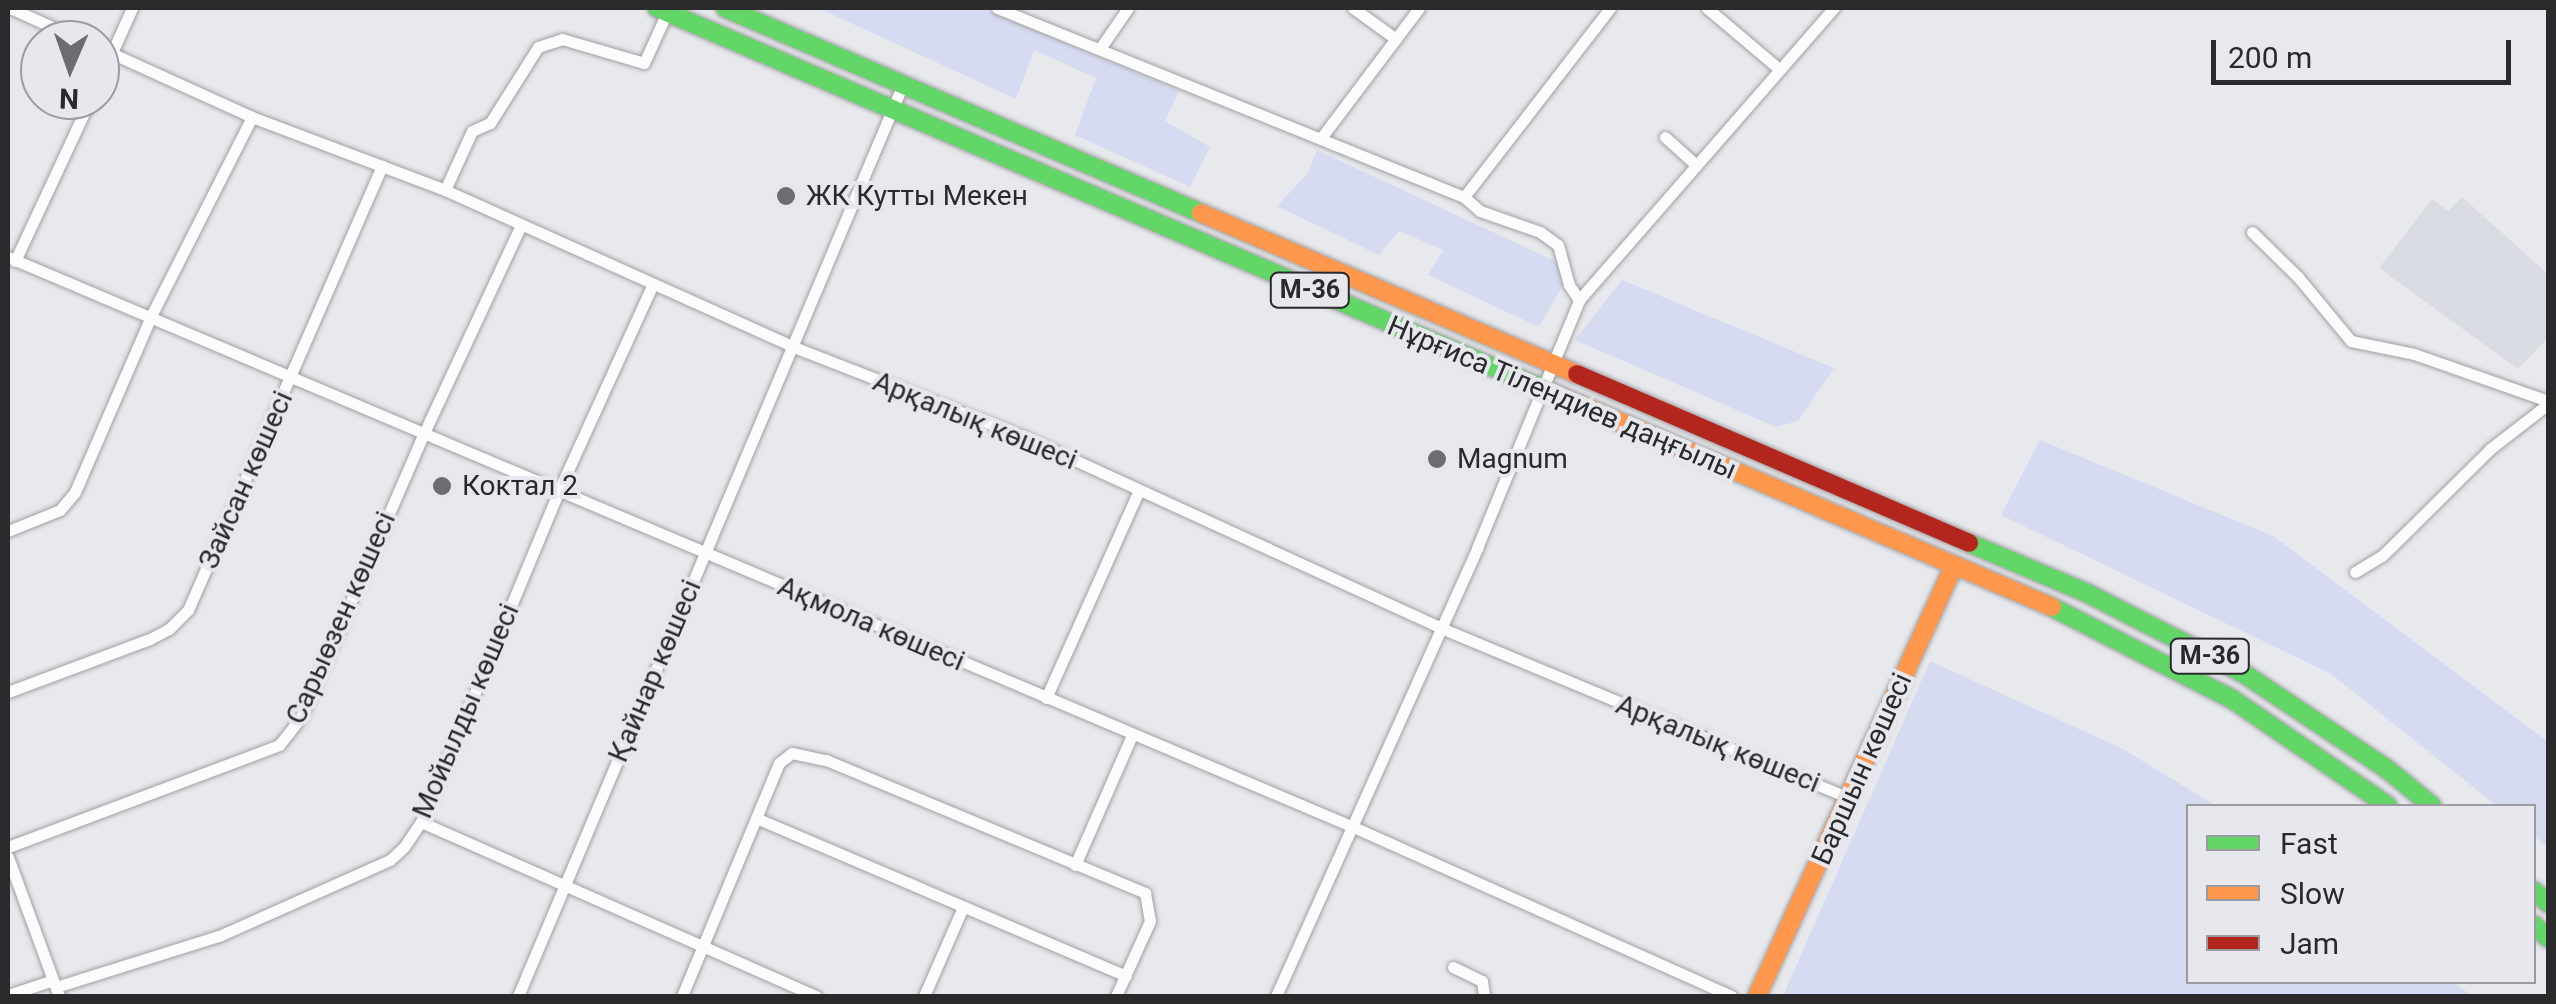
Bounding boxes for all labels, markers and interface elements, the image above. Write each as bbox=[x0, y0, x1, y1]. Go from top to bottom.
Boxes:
north arrow bbox=[20, 20, 120, 120]
scale bar bbox=[2216, 20, 2516, 82]
text: 200 m bbox=[2228, 40, 2312, 75]
text: N bbox=[59, 82, 79, 115]
place label: ЖК Кутты Мекен bbox=[806, 179, 1028, 213]
marker: ЖК Кутты Мекен bbox=[775, 185, 797, 207]
road number: M-36 bbox=[1268, 270, 1352, 310]
street label: Нұрғиса Тілендиев даңғылы bbox=[1382, 309, 1742, 487]
street label: Арқалық көшесі bbox=[868, 365, 1082, 477]
street label: Зайсан көшесі bbox=[192, 386, 300, 574]
place label: Magnum bbox=[1457, 442, 1568, 476]
marker: Magnum bbox=[1426, 448, 1448, 470]
place label: Коктал 2 bbox=[462, 469, 578, 503]
marker: Коктал 2 bbox=[431, 475, 453, 497]
street label: Сарыөзен көшесі bbox=[279, 507, 403, 729]
street label: Ақмола көшесі bbox=[773, 570, 969, 678]
street label: Қайнар көшесі bbox=[601, 575, 709, 767]
street label: Мойылды көшесі bbox=[406, 599, 526, 823]
road number: M-36 bbox=[2168, 636, 2252, 676]
street label: Баршын көшесі bbox=[1805, 668, 1919, 870]
street label: Арқалық көшесі bbox=[1611, 688, 1825, 800]
legend bbox=[2186, 804, 2536, 984]
text: Fast bbox=[2280, 826, 2338, 861]
text: Slow bbox=[2280, 876, 2345, 911]
text: Jam bbox=[2280, 926, 2339, 961]

